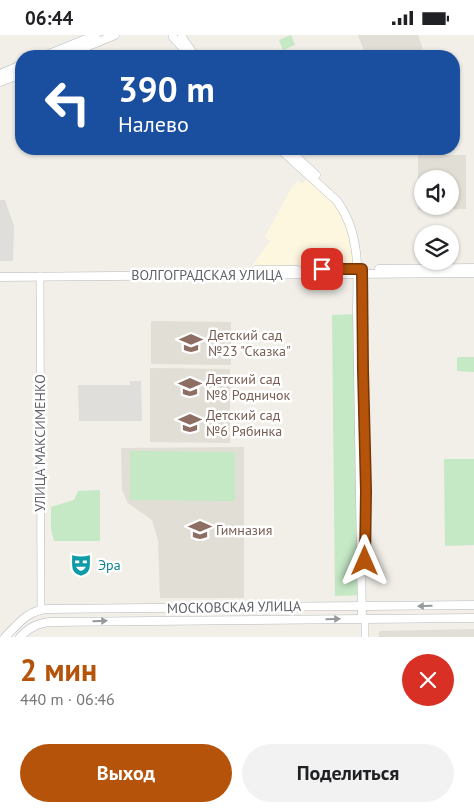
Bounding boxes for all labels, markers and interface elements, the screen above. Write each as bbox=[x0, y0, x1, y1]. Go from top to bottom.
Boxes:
text: 06:44 bbox=[25, 6, 73, 30]
text: 390 m bbox=[118, 66, 215, 112]
icon: left bbox=[35, 70, 100, 135]
text: Налево bbox=[118, 110, 189, 138]
map controls bbox=[414, 170, 459, 270]
button: sound bbox=[414, 170, 459, 215]
button: layers bbox=[414, 225, 459, 270]
pin bbox=[301, 248, 343, 290]
icon: arrive bbox=[308, 255, 336, 283]
street label: ВОЛГОГРАДСКАЯ УЛИЦА bbox=[131, 266, 284, 284]
place label: Детский сад №23 "Сказка" bbox=[208, 326, 291, 360]
school or university icon: Детский сад №23 "Сказка" bbox=[178, 330, 204, 356]
place label: Детский сад №8 Родничок bbox=[206, 370, 291, 404]
street label: УЛИЦА МАКСИМЕНКО bbox=[31, 374, 49, 512]
school or university icon: Детский сад №8 Родничок bbox=[177, 374, 203, 400]
place label: Детский сад №6 Рябинка bbox=[206, 406, 282, 440]
school or university icon: Детский сад №6 Рябинка bbox=[177, 410, 203, 436]
school or university icon: Гимназия bbox=[187, 517, 213, 543]
place label: Гимназия bbox=[216, 521, 272, 539]
position arrow bbox=[338, 534, 390, 586]
theatre icon: Эра bbox=[68, 552, 94, 578]
place label: Эра bbox=[98, 556, 121, 574]
street label: МОСКОВСКАЯ УЛИЦА bbox=[167, 597, 302, 617]
one-way arrow bbox=[417, 602, 433, 610]
one-way arrow bbox=[325, 615, 341, 623]
one-way arrow bbox=[92, 617, 108, 625]
text: 2 мин bbox=[20, 650, 97, 689]
button: close bbox=[402, 654, 454, 706]
text: 440 m · 06:46 bbox=[20, 689, 115, 709]
button: Выход bbox=[20, 744, 232, 802]
button: Поделиться bbox=[242, 744, 454, 802]

